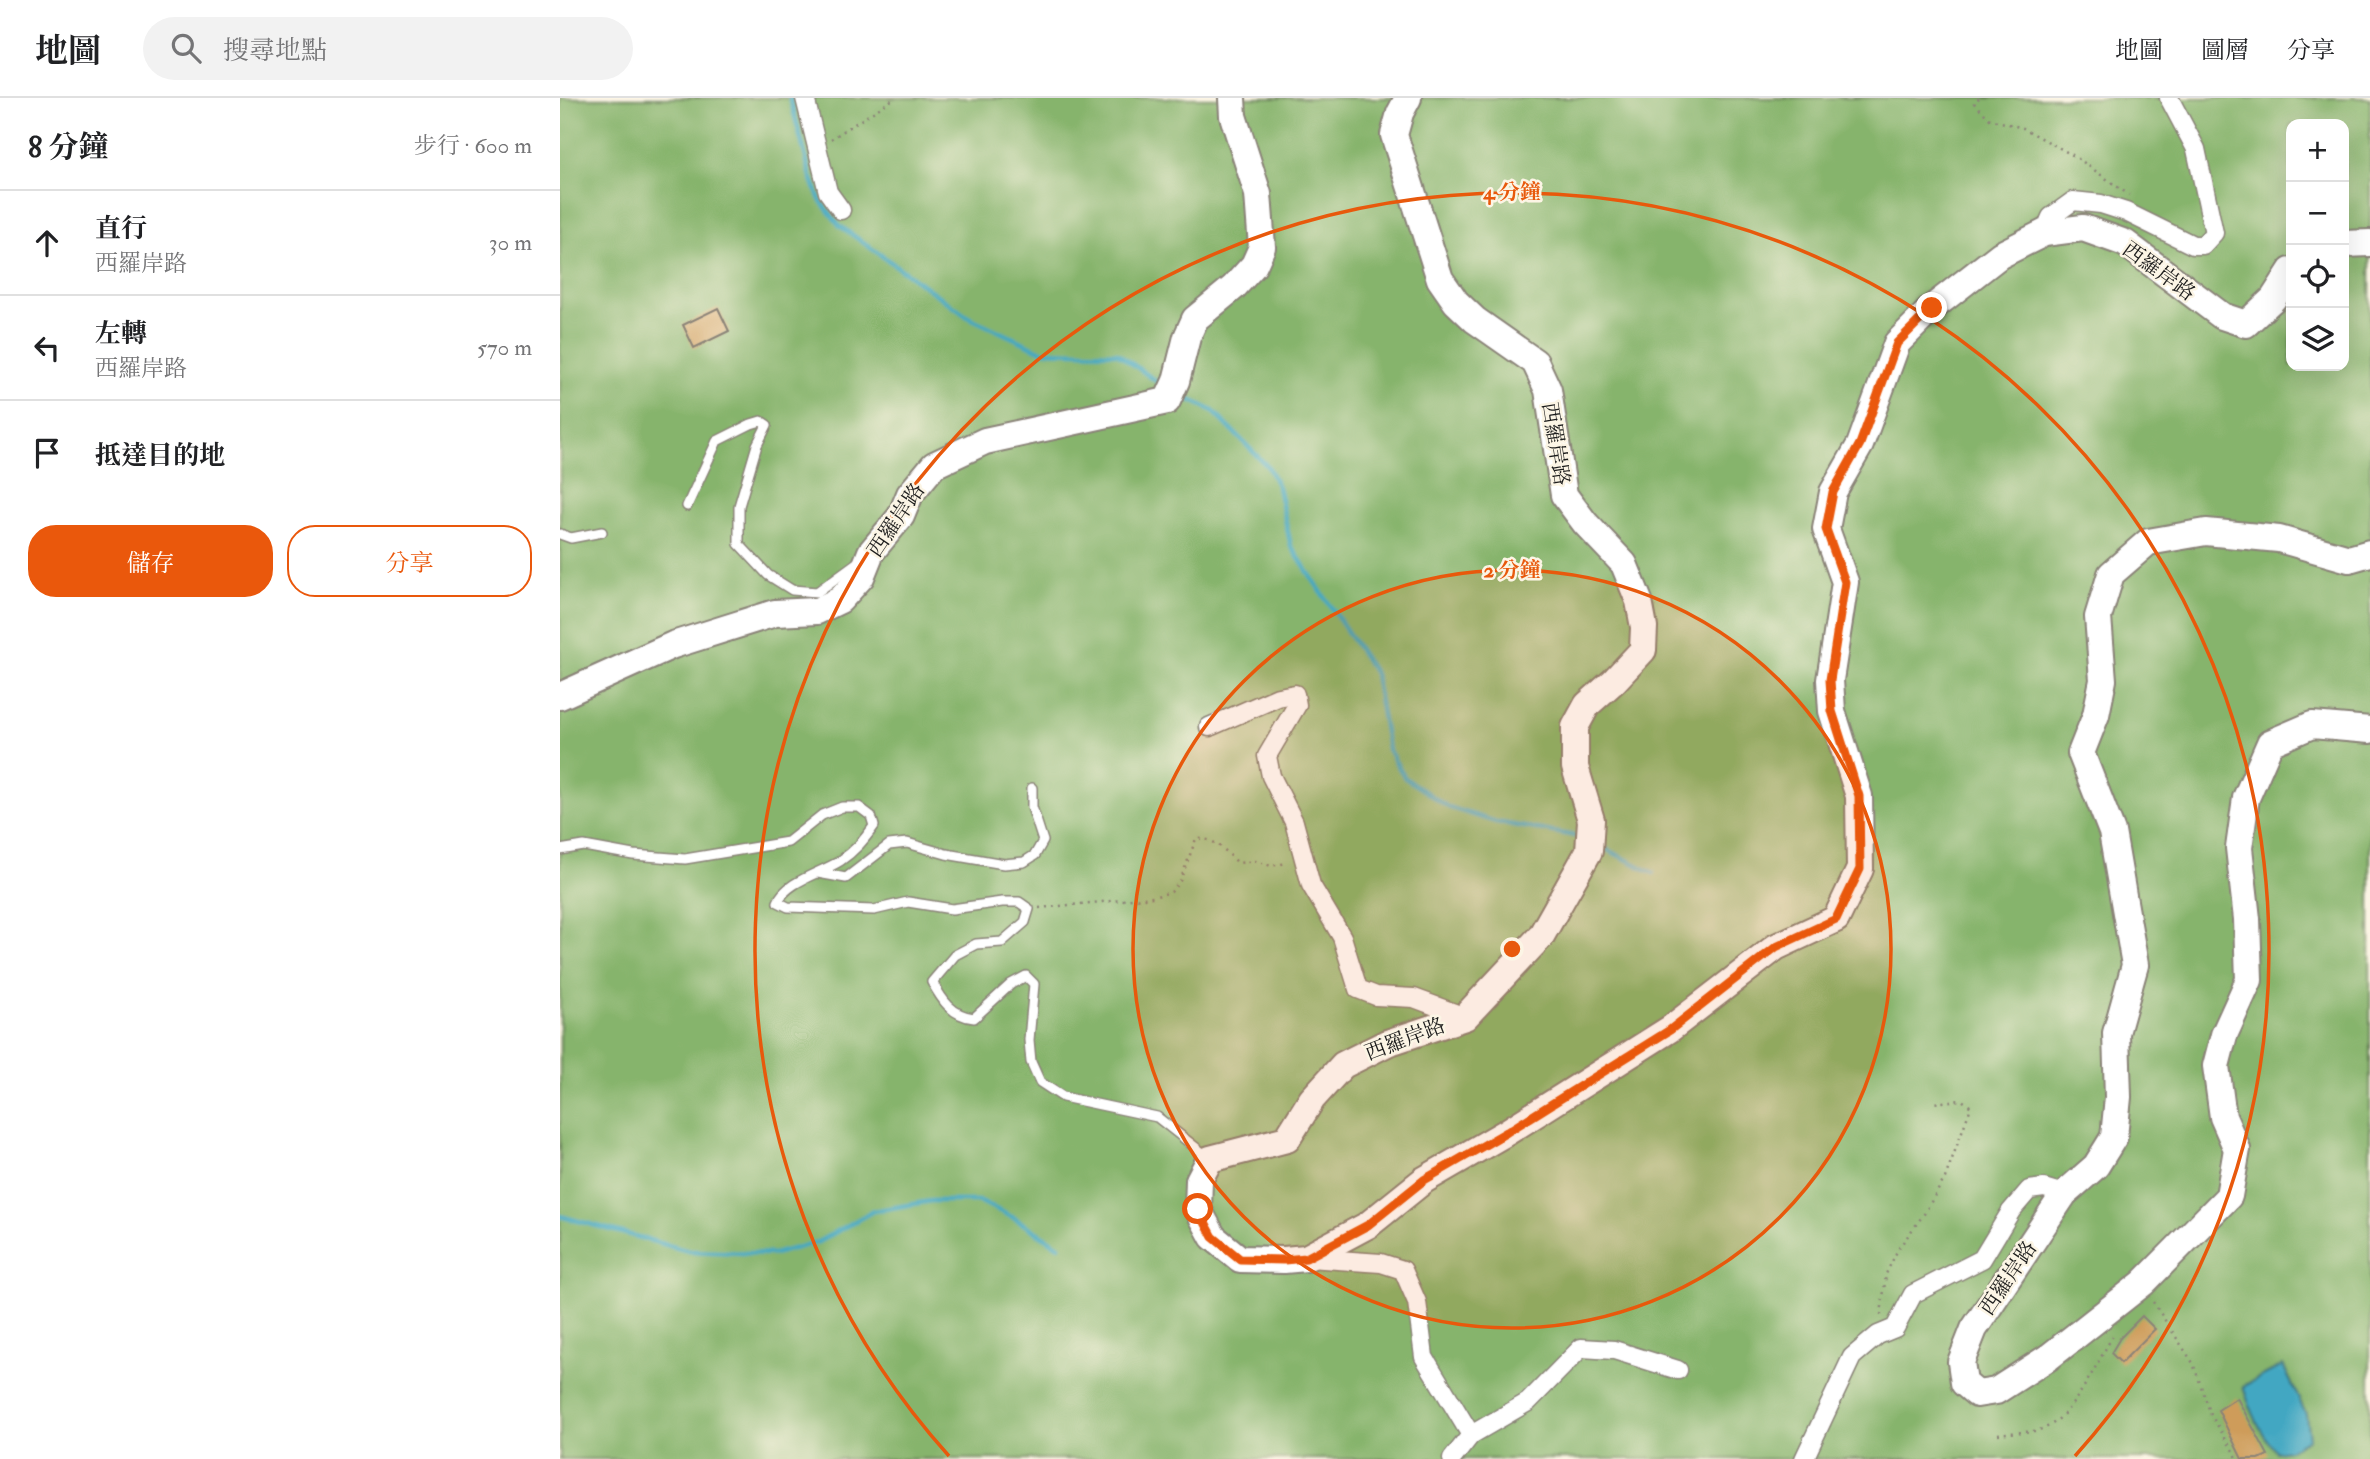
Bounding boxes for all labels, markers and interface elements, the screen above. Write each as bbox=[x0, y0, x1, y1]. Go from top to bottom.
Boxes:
search box bbox=[143, 17, 633, 80]
icon: search bbox=[167, 29, 205, 67]
text: 地圖 bbox=[35, 31, 101, 72]
text: 搜尋地點 bbox=[223, 35, 327, 67]
text: 地圖 bbox=[2115, 35, 2163, 66]
text: 圖層 bbox=[2201, 35, 2249, 66]
text: 分享 bbox=[2287, 35, 2335, 66]
map controls bbox=[2286, 119, 2349, 371]
button: + bbox=[2286, 119, 2349, 182]
text: 8 分鐘 bbox=[28, 129, 108, 166]
text: 步行 · 600 m bbox=[414, 131, 532, 160]
text: 4 分鐘 bbox=[1482, 179, 1541, 206]
button: − bbox=[2286, 182, 2349, 245]
text: 直行 bbox=[95, 213, 147, 245]
icon: ahead bbox=[28, 224, 66, 262]
text: 30 m bbox=[489, 228, 532, 257]
street label: 西羅岸路 bbox=[2117, 236, 2201, 307]
button: locate bbox=[2286, 245, 2349, 308]
text: 西羅岸路 bbox=[95, 249, 187, 278]
route end bbox=[1916, 292, 1947, 323]
button: layers bbox=[2286, 308, 2349, 371]
text: 左轉 bbox=[95, 318, 147, 350]
icon: left bbox=[28, 329, 66, 367]
text: 570 m bbox=[477, 333, 532, 362]
text: 西羅岸路 bbox=[95, 354, 187, 383]
street label: 西羅岸路 bbox=[1536, 400, 1575, 488]
icon: arrive bbox=[28, 434, 66, 472]
text: 抵達目的地 bbox=[95, 440, 225, 472]
street label: 西羅岸路 bbox=[862, 478, 931, 563]
button: 儲存 bbox=[28, 525, 273, 597]
button: 分享 bbox=[287, 525, 532, 597]
text: 2 分鐘 bbox=[1483, 557, 1541, 584]
centre of rings bbox=[1500, 937, 1524, 961]
street label: 西羅岸路 bbox=[1361, 1012, 1449, 1067]
route start bbox=[1182, 1193, 1213, 1224]
street label: 西羅岸路 bbox=[1974, 1236, 2043, 1321]

